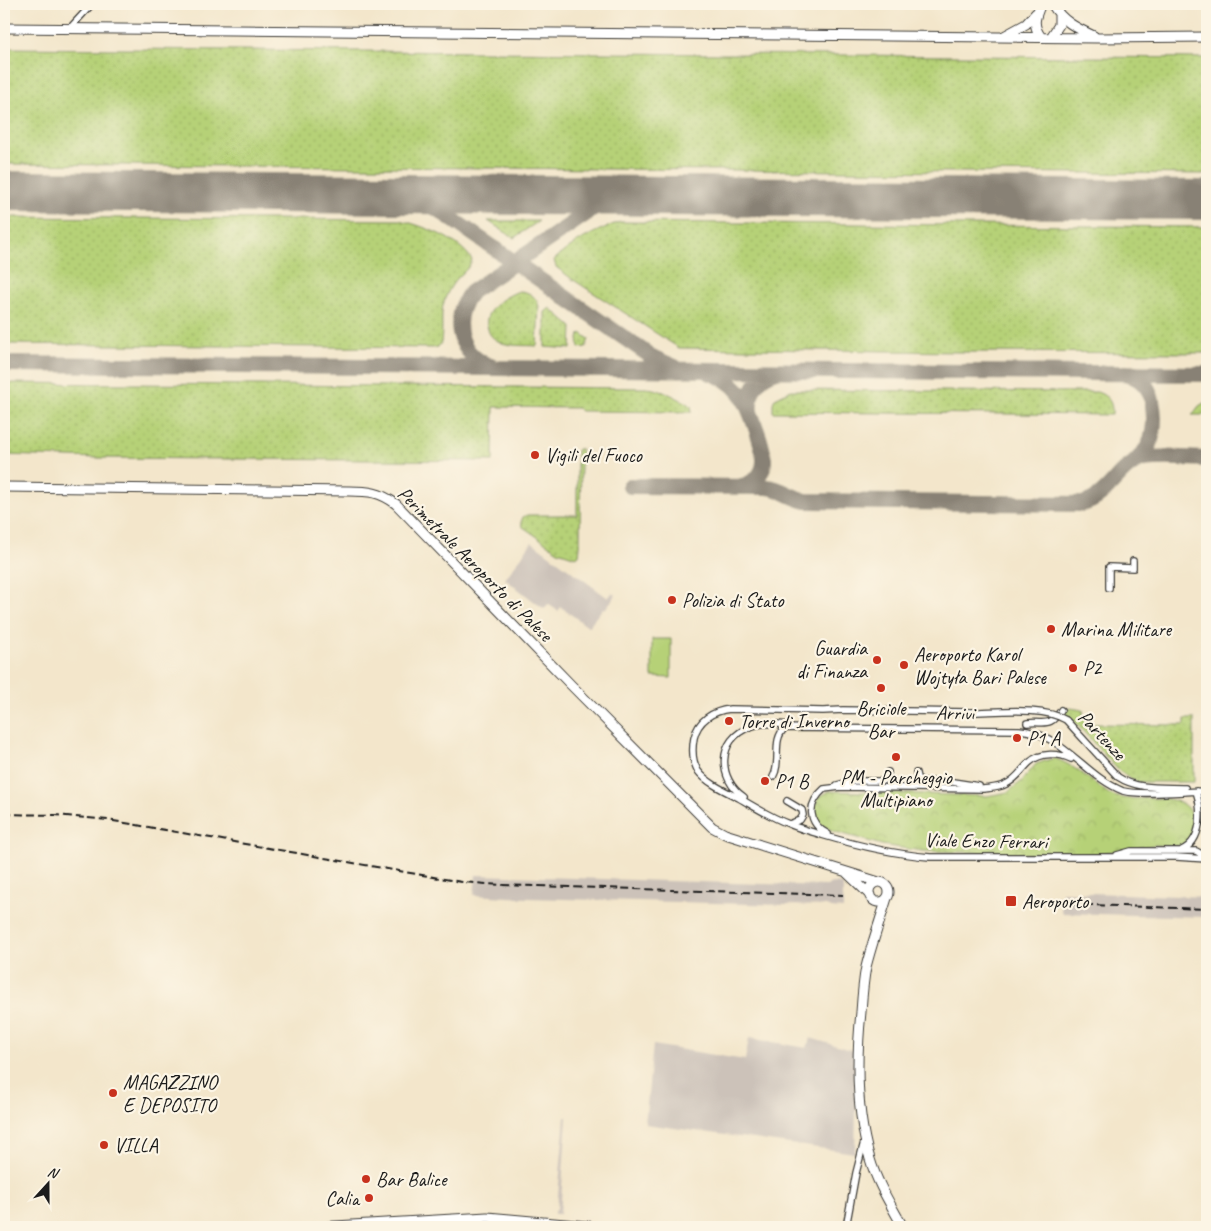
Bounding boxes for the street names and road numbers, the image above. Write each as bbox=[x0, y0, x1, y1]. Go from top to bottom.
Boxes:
street label: Perimetrale Aeroporto di Palese bbox=[392, 481, 559, 648]
street label: Arrivi bbox=[936, 700, 977, 726]
street label: Partenze bbox=[1073, 705, 1132, 766]
street label: Viale Enzo Ferrari bbox=[924, 827, 1050, 855]

